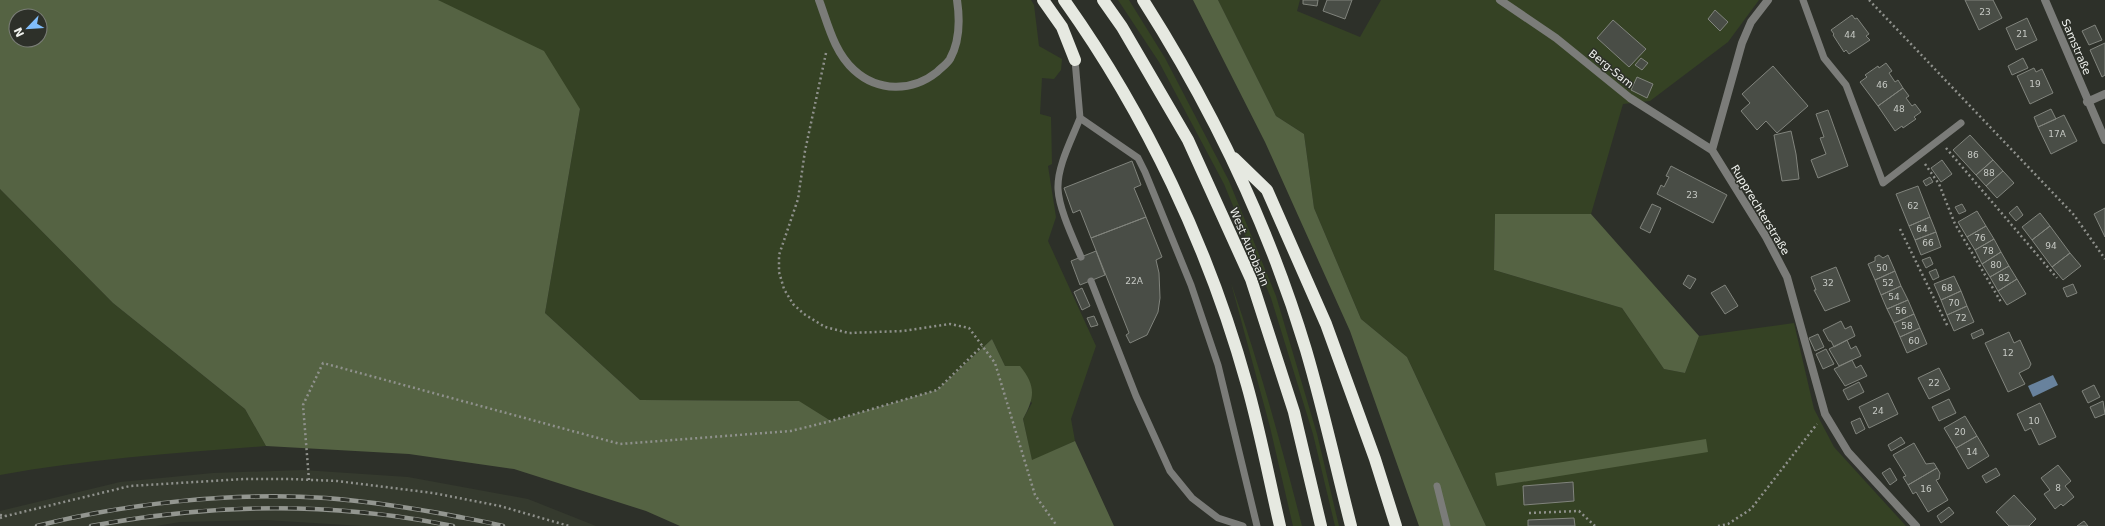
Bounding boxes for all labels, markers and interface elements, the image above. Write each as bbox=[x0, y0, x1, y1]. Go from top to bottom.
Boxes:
house number: 23 bbox=[1979, 7, 1991, 17]
north arrow bbox=[8, 8, 48, 48]
street label: Samstraße bbox=[2058, 17, 2094, 77]
text: N bbox=[12, 25, 27, 39]
house number: 21 bbox=[2016, 29, 2028, 39]
house number: 44 bbox=[1844, 30, 1856, 40]
street label: Berg-Sam bbox=[1586, 47, 1636, 91]
house number: 19 bbox=[2029, 79, 2041, 89]
house number: 46 bbox=[1876, 80, 1888, 90]
house number: 48 bbox=[1893, 104, 1905, 114]
house number: 17A bbox=[2048, 129, 2067, 139]
house number: 86 bbox=[1967, 150, 1979, 160]
street label: Rupprechterstraße bbox=[1728, 163, 1792, 258]
house number: 88 bbox=[1983, 168, 1995, 178]
house number: 23 bbox=[1686, 190, 1698, 200]
house number: 62 bbox=[1907, 201, 1919, 211]
street label: West Autobahn bbox=[1227, 206, 1271, 288]
house number: 64 bbox=[1916, 224, 1928, 234]
house number: 76 bbox=[1974, 233, 1986, 243]
house number: 66 bbox=[1922, 238, 1934, 248]
house number: 94 bbox=[2045, 241, 2057, 251]
house number: 78 bbox=[1982, 246, 1994, 256]
house number: 80 bbox=[1990, 260, 2002, 270]
house number: 50 bbox=[1876, 263, 1888, 273]
house number: 82 bbox=[1998, 273, 2010, 283]
house number: 22A bbox=[1125, 276, 1144, 286]
house number: 32 bbox=[1822, 278, 1834, 288]
house number: 52 bbox=[1882, 278, 1894, 288]
house number: 68 bbox=[1941, 283, 1953, 293]
house number: 54 bbox=[1888, 292, 1900, 302]
house number: 70 bbox=[1948, 298, 1960, 308]
house number: 56 bbox=[1895, 306, 1907, 316]
house number: 72 bbox=[1955, 313, 1967, 323]
house number: 58 bbox=[1901, 321, 1913, 331]
house number: 60 bbox=[1908, 336, 1920, 346]
house number: 12 bbox=[2002, 348, 2014, 358]
house number: 22 bbox=[1928, 378, 1940, 388]
house number: 24 bbox=[1872, 406, 1884, 416]
house number: 10 bbox=[2028, 416, 2040, 426]
house number: 20 bbox=[1954, 427, 1966, 437]
house number: 14 bbox=[1966, 447, 1978, 457]
house number: 8 bbox=[2055, 483, 2061, 493]
house number: 16 bbox=[1920, 484, 1932, 494]

